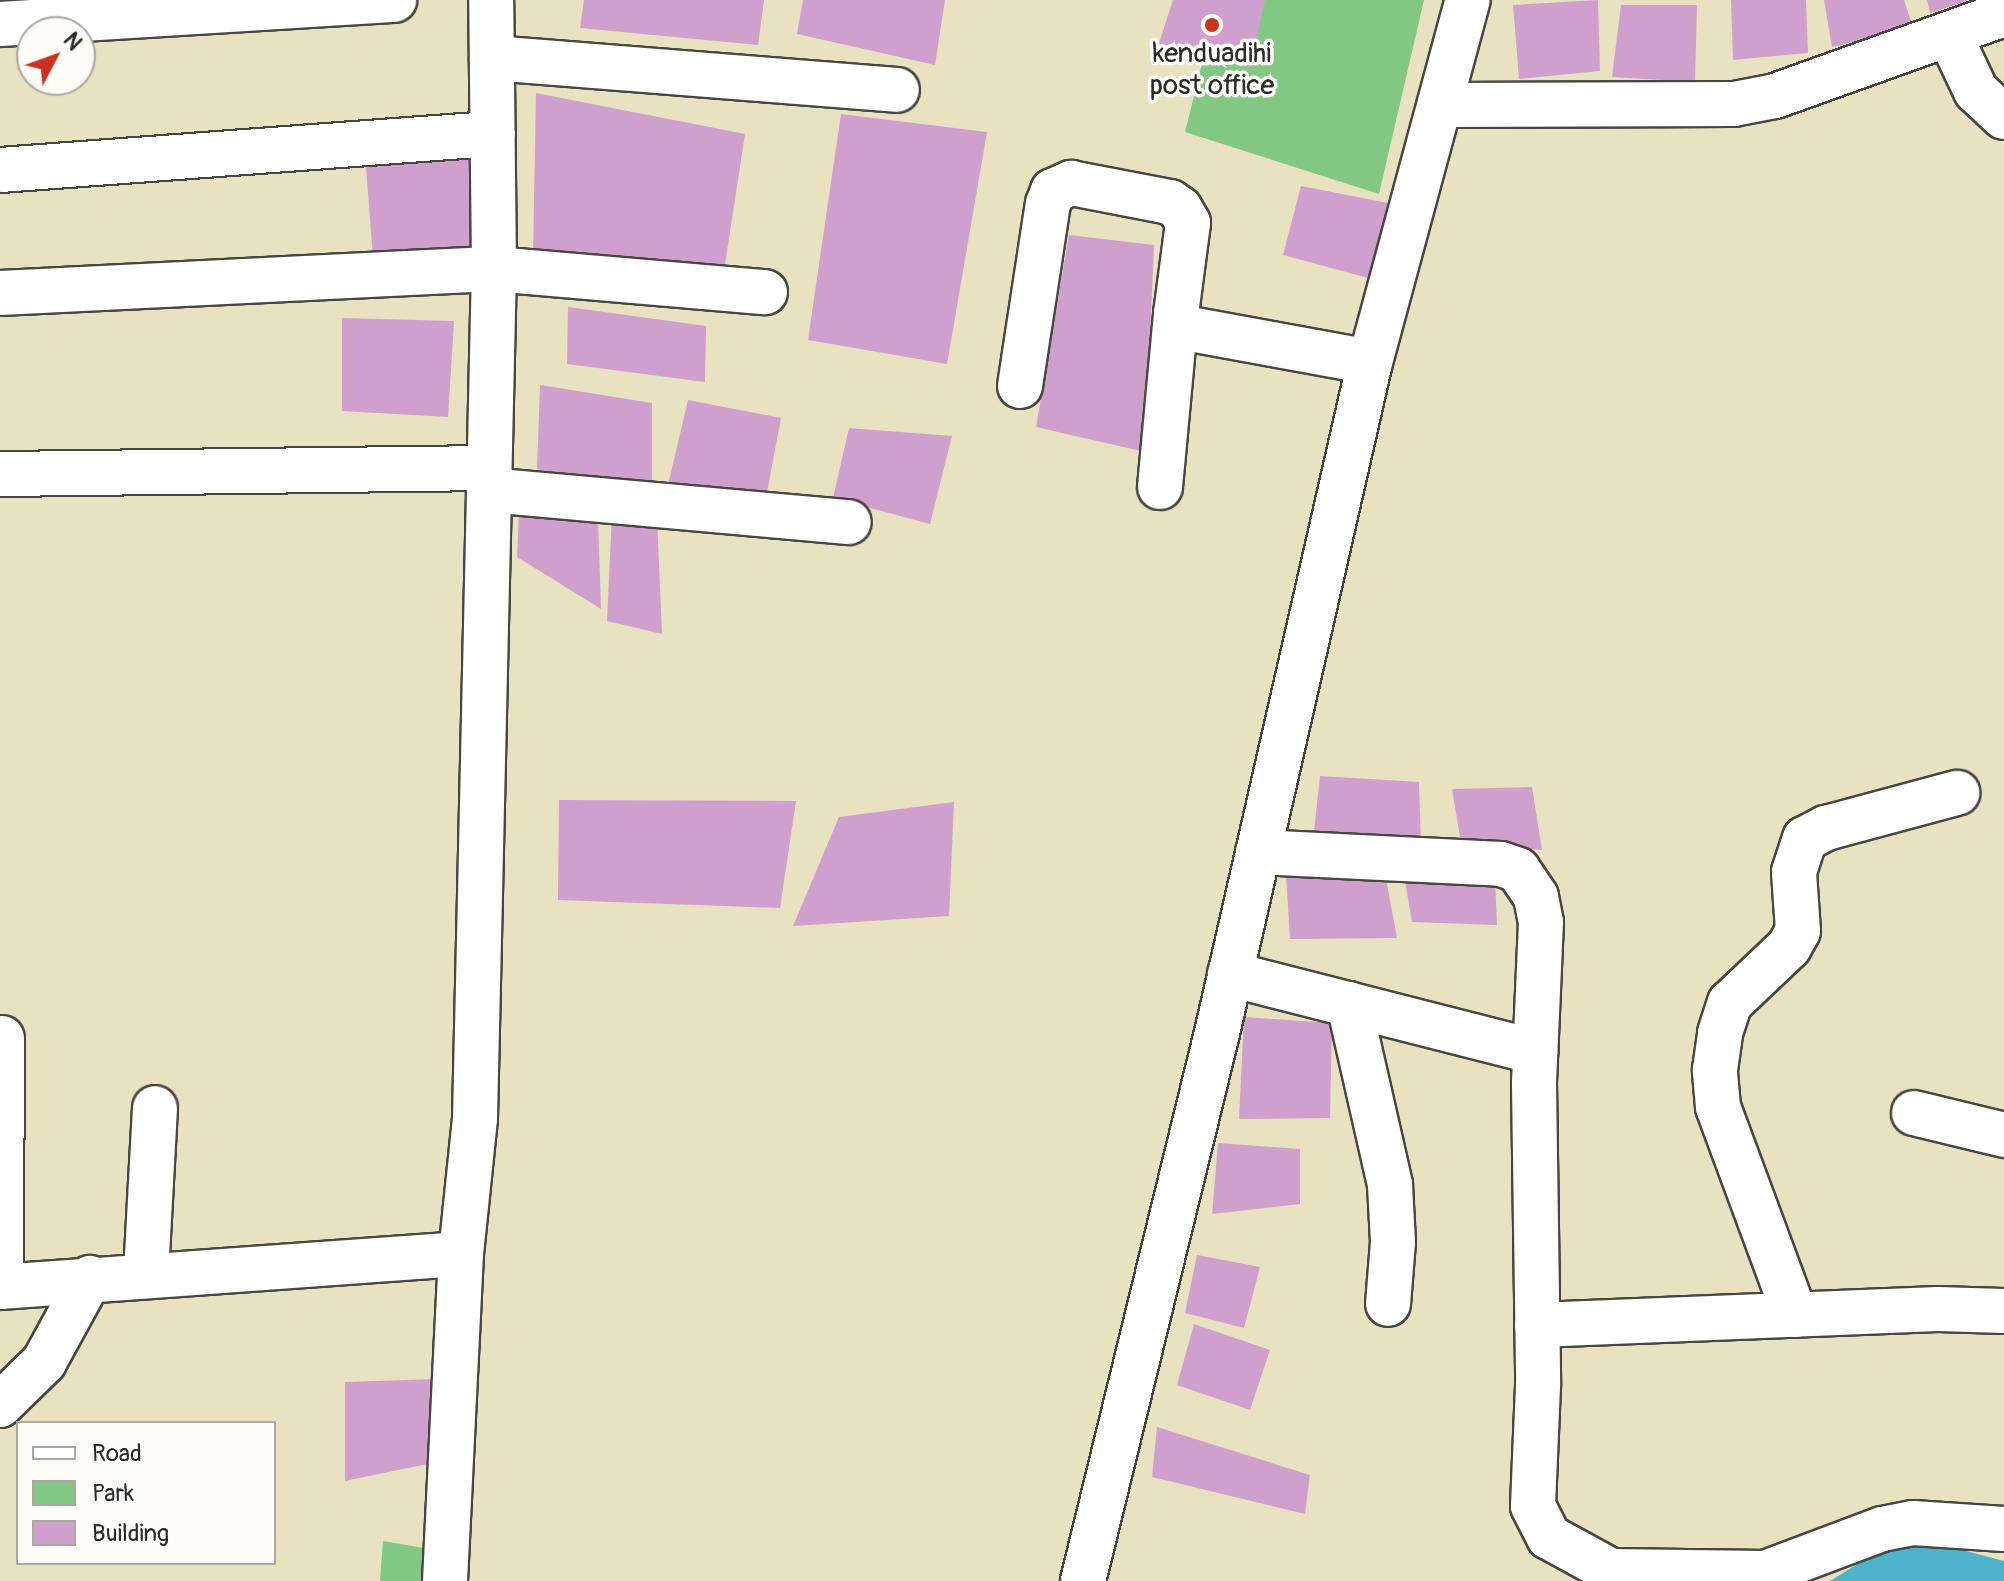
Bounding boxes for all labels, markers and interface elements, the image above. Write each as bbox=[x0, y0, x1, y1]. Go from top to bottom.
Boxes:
north arrow bbox=[16, 16, 96, 96]
marker: kenduadihi post office bbox=[1203, 16, 1221, 34]
text: N bbox=[57, 27, 88, 56]
place label: kenduadihi post office bbox=[1150, 37, 1274, 103]
legend bbox=[16, 1421, 276, 1565]
text: Road bbox=[92, 1439, 142, 1468]
text: Park bbox=[92, 1479, 134, 1508]
text: Building bbox=[92, 1519, 169, 1548]

